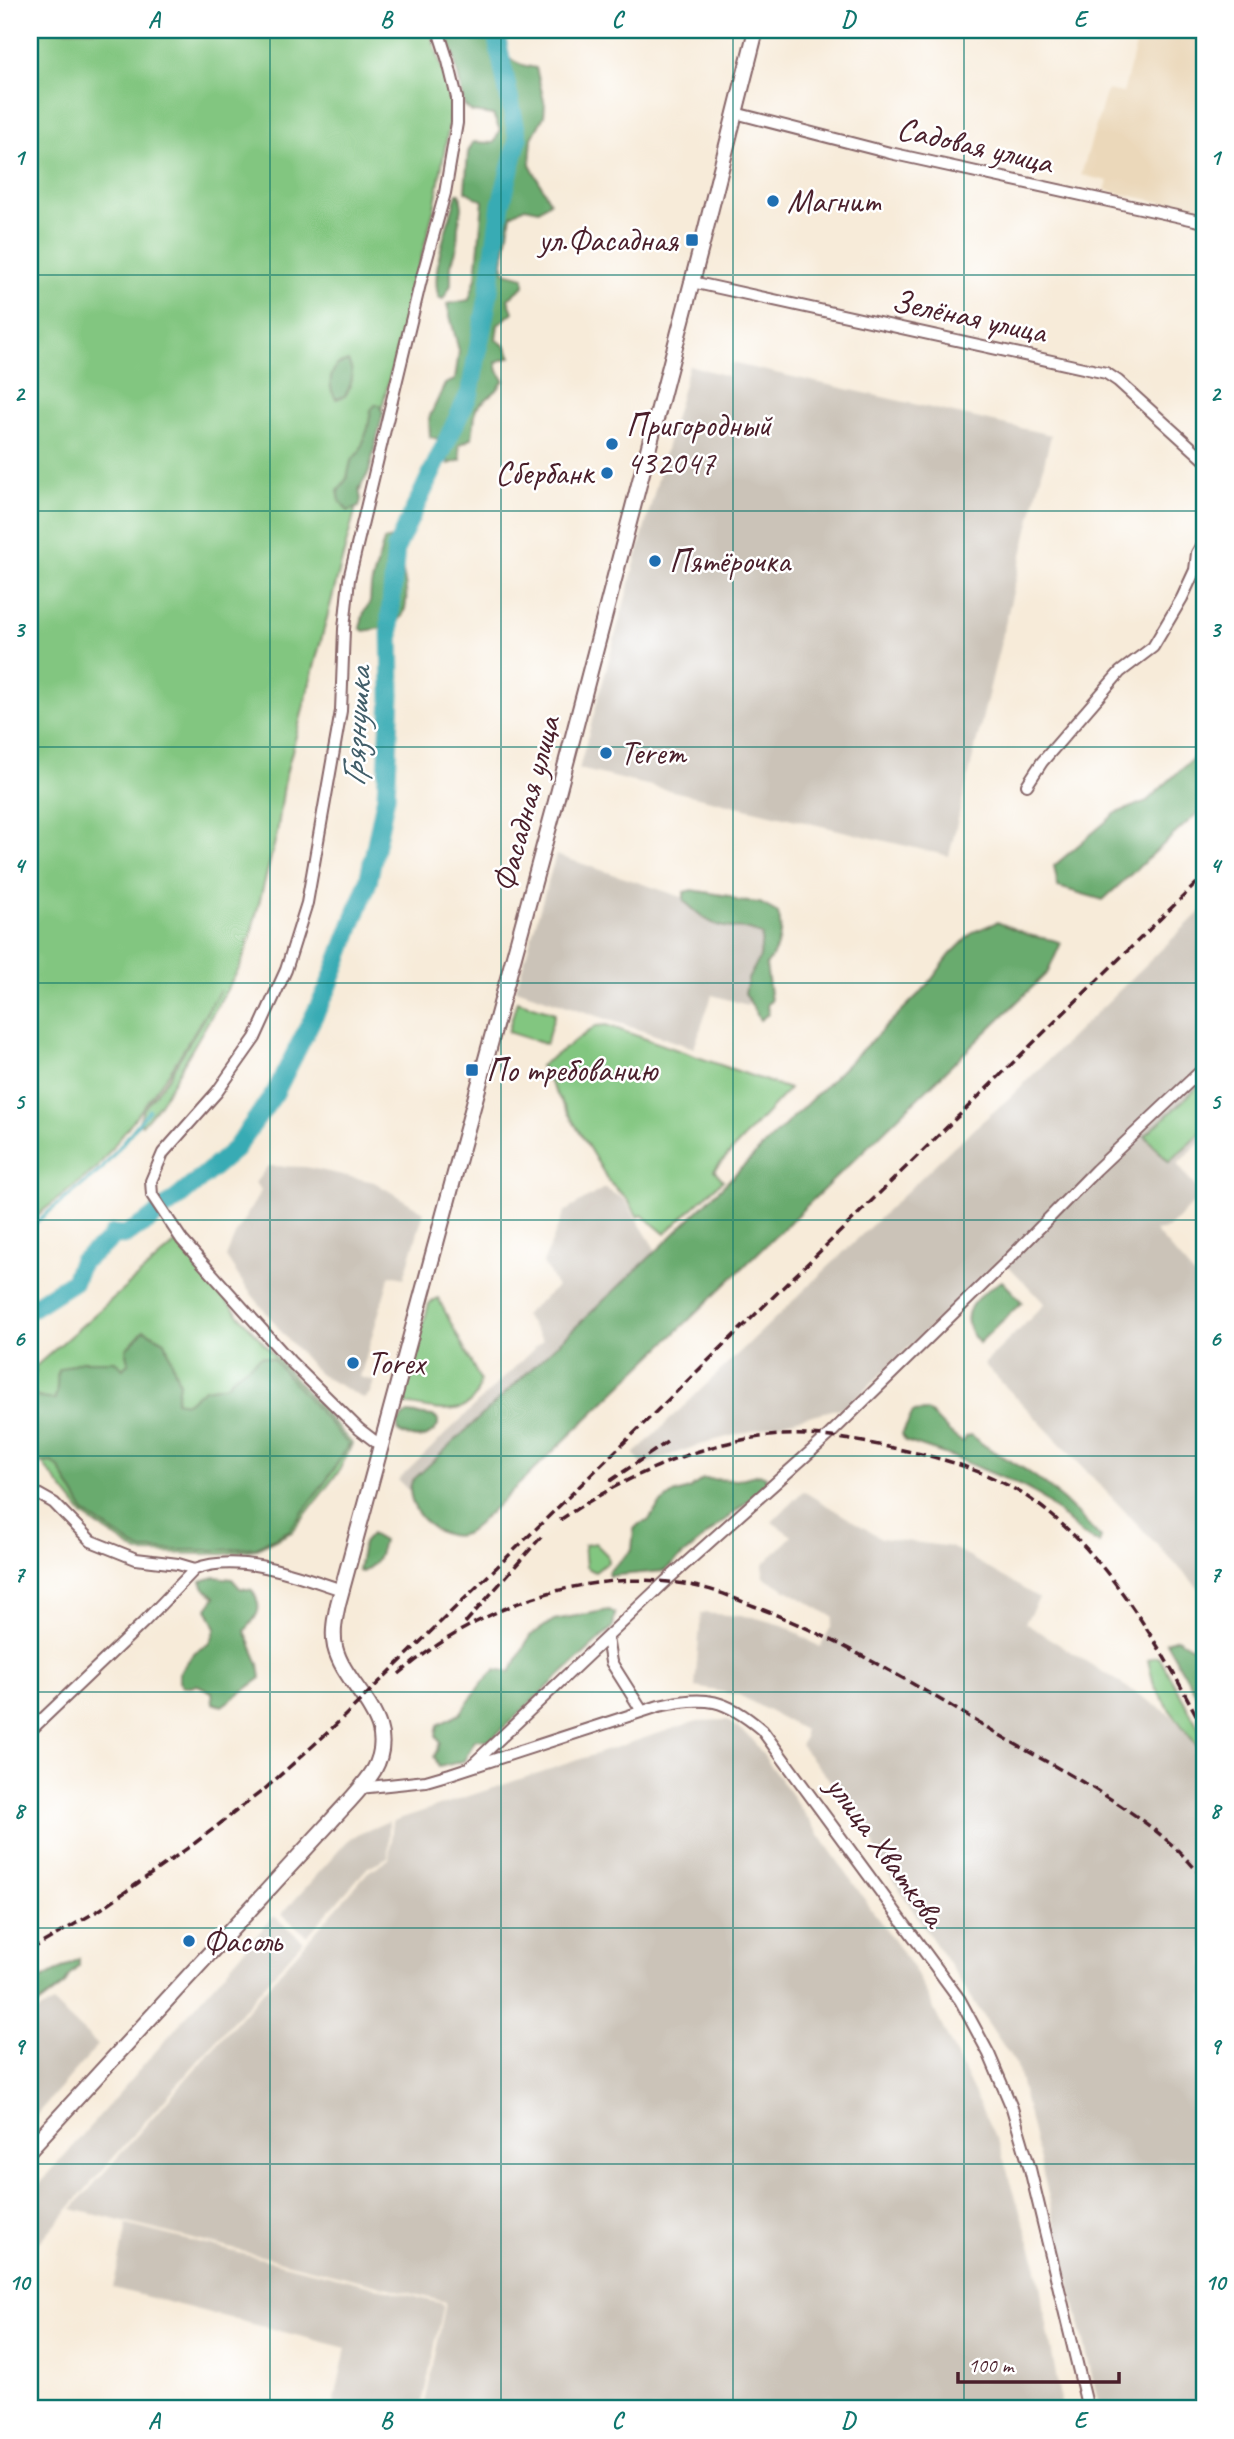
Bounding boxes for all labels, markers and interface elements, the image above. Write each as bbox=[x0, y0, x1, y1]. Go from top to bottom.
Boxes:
text: A bbox=[148, 5, 162, 34]
text: B bbox=[380, 5, 394, 34]
text: C bbox=[612, 5, 626, 34]
text: D bbox=[841, 5, 857, 34]
text: E bbox=[1074, 5, 1090, 34]
street label: Садовая улица bbox=[893, 107, 1059, 184]
text: 1 bbox=[14, 143, 27, 172]
text: 1 bbox=[1210, 143, 1223, 172]
place label: Магнит bbox=[787, 180, 882, 222]
marker: Магнит bbox=[765, 193, 781, 209]
place label: ул.Фасадная bbox=[536, 219, 679, 261]
marker: ул.Фасадная bbox=[684, 232, 700, 248]
street label: Зелёная улица bbox=[888, 279, 1052, 353]
text: 2 bbox=[14, 379, 27, 408]
text: 2 bbox=[1210, 379, 1223, 408]
place label: Пригородный 432047 bbox=[626, 404, 774, 484]
marker: Пригородный 432047 bbox=[604, 436, 620, 452]
place label: Сбербанк bbox=[495, 452, 596, 494]
marker: Сбербанк bbox=[599, 465, 615, 481]
place label: Пятёрочка bbox=[669, 540, 792, 582]
marker: Пятёрочка bbox=[647, 553, 663, 569]
text: 3 bbox=[14, 615, 27, 644]
text: 3 bbox=[1210, 615, 1223, 644]
water label: Грязнушка bbox=[330, 663, 382, 788]
street label: Фасадная улица bbox=[482, 709, 570, 896]
place label: Terem bbox=[620, 732, 687, 774]
marker: Terem bbox=[598, 745, 614, 761]
text: 4 bbox=[14, 851, 27, 880]
text: 4 bbox=[1210, 851, 1223, 880]
place label: По требованию bbox=[486, 1049, 659, 1091]
marker: По требованию bbox=[464, 1062, 480, 1078]
text: 5 bbox=[14, 1087, 26, 1116]
text: 5 bbox=[1210, 1087, 1222, 1116]
text: 6 bbox=[14, 1324, 27, 1353]
text: 6 bbox=[1210, 1324, 1223, 1353]
place label: Torex bbox=[367, 1342, 427, 1384]
marker: Torex bbox=[345, 1355, 361, 1371]
text: 7 bbox=[14, 1560, 27, 1589]
text: 7 bbox=[1210, 1560, 1223, 1589]
street label: улица Хваткова bbox=[816, 1765, 957, 1937]
text: 8 bbox=[14, 1796, 27, 1825]
text: 8 bbox=[1210, 1796, 1223, 1825]
place label: Фасоль bbox=[203, 1920, 283, 1962]
marker: Фасоль bbox=[181, 1933, 197, 1949]
text: 9 bbox=[14, 2032, 27, 2061]
text: 9 bbox=[1210, 2032, 1223, 2061]
text: 10 bbox=[9, 2268, 32, 2297]
text: 10 bbox=[1205, 2268, 1228, 2297]
scale bar bbox=[958, 2341, 1118, 2385]
text: 100 m bbox=[968, 2352, 1015, 2378]
text: A bbox=[148, 2406, 162, 2435]
text: B bbox=[380, 2406, 394, 2435]
text: C bbox=[612, 2406, 626, 2435]
text: D bbox=[841, 2406, 857, 2435]
text: E bbox=[1074, 2406, 1090, 2435]

